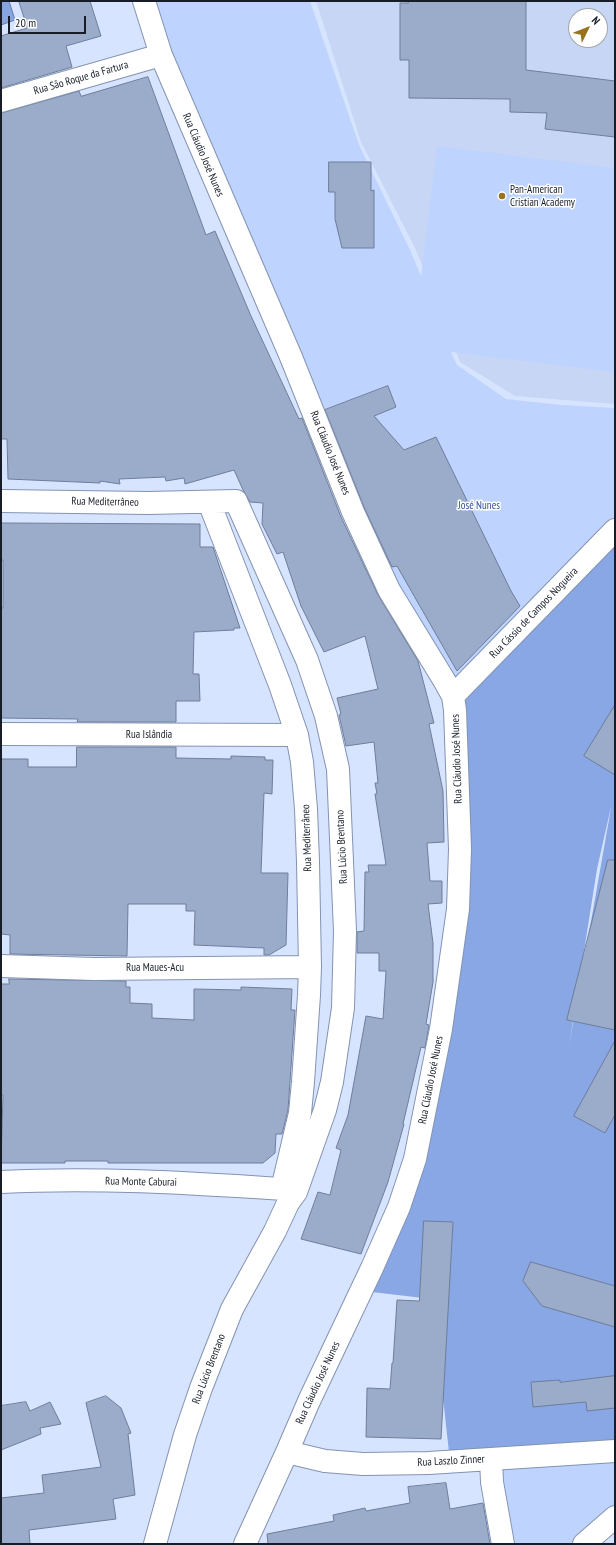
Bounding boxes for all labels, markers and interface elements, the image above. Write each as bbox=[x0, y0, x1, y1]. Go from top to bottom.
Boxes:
scale bar bbox=[10, 8, 88, 34]
north arrow bbox=[568, 8, 608, 48]
text: N bbox=[589, 14, 603, 27]
text: 20 m bbox=[15, 15, 36, 30]
street label: Rua São Roque da Fartura bbox=[32, 58, 130, 98]
street label: Rua Cláudio José Nunes bbox=[179, 111, 227, 199]
place label: Pan-American Cristian Academy bbox=[510, 183, 575, 209]
marker: Pan-American Cristian Academy bbox=[497, 191, 507, 201]
street label: Rua Cláudio José Nunes bbox=[307, 409, 353, 497]
street label: Rua Mediterrâneo bbox=[71, 495, 139, 509]
park label: José Nunes bbox=[458, 499, 500, 513]
street label: Rua Cássio de Campos Nogueira bbox=[487, 565, 581, 661]
street label: Rua Cláudio José Nunes bbox=[449, 714, 465, 804]
street label: Rua Islândia bbox=[126, 728, 172, 742]
street label: Rua Mediterrâneo bbox=[299, 804, 315, 872]
street label: Rua Lúcio Brentano bbox=[333, 810, 351, 884]
street label: Rua Maues-Acu bbox=[126, 961, 184, 975]
street label: Rua Cláudio José Nunes bbox=[416, 1035, 446, 1125]
street label: Rua Monte Caburai bbox=[105, 1175, 177, 1189]
street label: Rua Lúcio Brentano bbox=[190, 1332, 228, 1406]
street label: Rua Cláudio José Nunes bbox=[293, 1340, 343, 1426]
street label: Rua Laszlo Zinner bbox=[417, 1453, 485, 1469]

